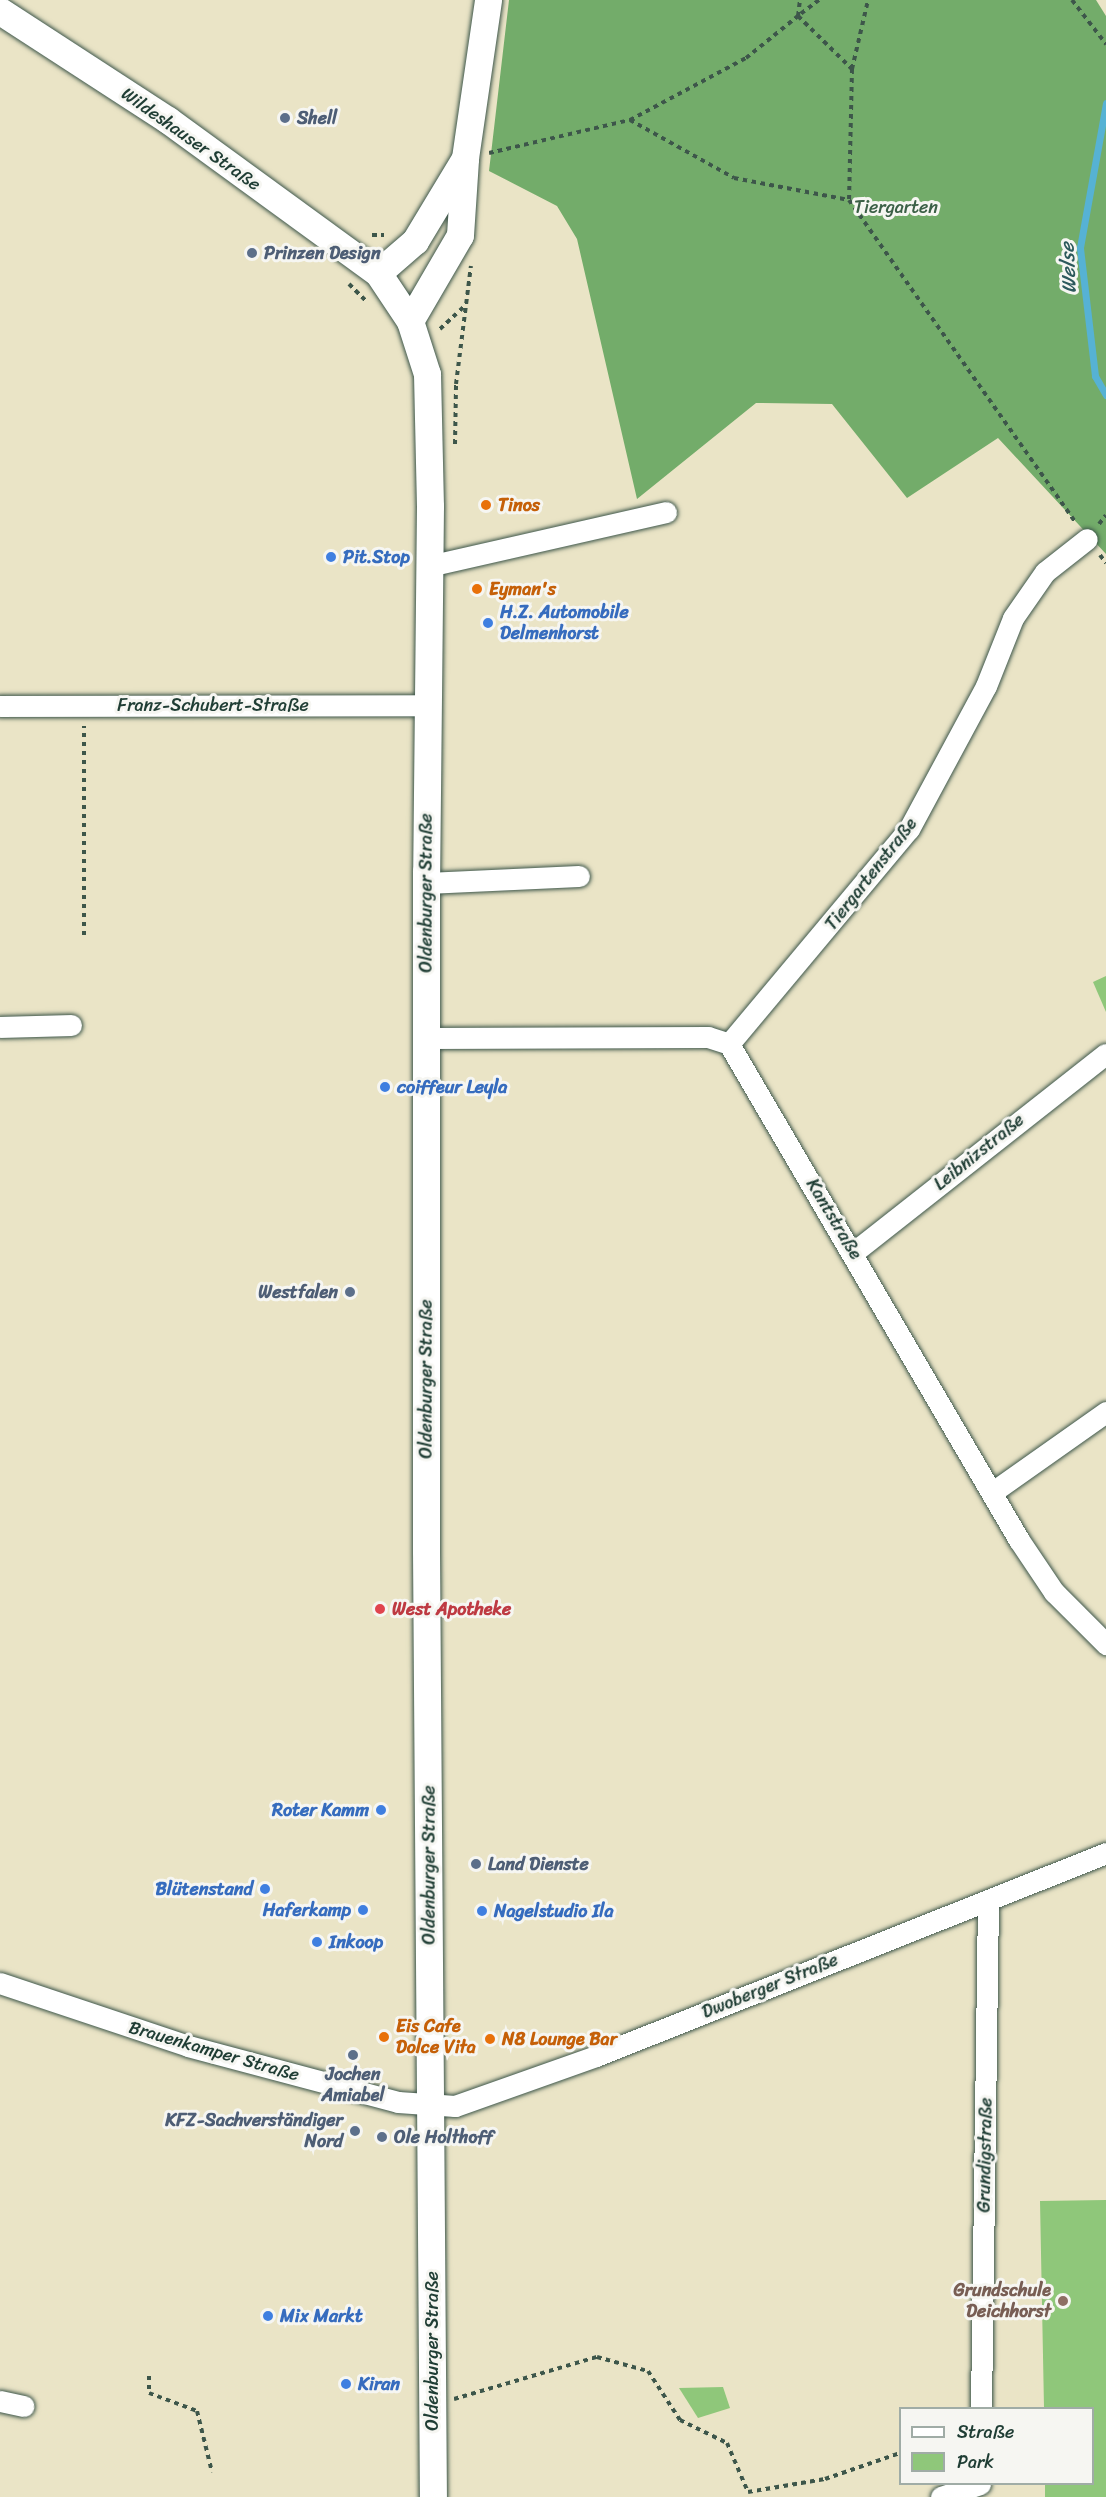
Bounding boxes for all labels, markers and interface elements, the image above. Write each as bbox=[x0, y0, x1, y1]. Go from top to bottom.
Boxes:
street label: Wildeshauser Straße bbox=[117, 83, 265, 195]
place label: Shell bbox=[297, 107, 337, 129]
marker: Shell bbox=[278, 111, 292, 125]
park label: Tiergarten bbox=[854, 196, 938, 218]
place label: Prinzen Design bbox=[264, 242, 381, 264]
water label: Welse bbox=[1055, 242, 1081, 294]
marker: Prinzen Design bbox=[245, 246, 259, 260]
place label: Tinos bbox=[498, 494, 540, 516]
marker: Tinos bbox=[479, 498, 493, 512]
place label: Pit.Stop bbox=[343, 546, 410, 568]
marker: Pit.Stop bbox=[324, 550, 338, 564]
place label: Eyman's bbox=[489, 578, 556, 600]
marker: Eyman's bbox=[470, 582, 484, 596]
place label: H.Z. Automobile Delmenhorst bbox=[500, 602, 629, 644]
marker: H.Z. Automobile Delmenhorst bbox=[481, 616, 495, 630]
street label: Franz-Schubert-Straße bbox=[117, 694, 309, 716]
street label: Oldenburger Straße bbox=[415, 813, 437, 973]
street label: Tiergartenstraße bbox=[820, 813, 922, 935]
place label: coiffeur Leyla bbox=[397, 1076, 508, 1098]
marker: coiffeur Leyla bbox=[378, 1080, 392, 1094]
street label: Leibnizstraße bbox=[930, 1109, 1028, 1195]
street label: Kantstraße bbox=[801, 1175, 867, 1263]
place label: Westfalen bbox=[258, 1281, 338, 1303]
marker: Westfalen bbox=[343, 1285, 357, 1299]
street label: Oldenburger Straße bbox=[415, 1299, 437, 1459]
place label: West Apotheke bbox=[392, 1598, 511, 1620]
marker: West Apotheke bbox=[373, 1602, 387, 1616]
street label: Oldenburger Straße bbox=[418, 1785, 440, 1945]
place label: Roter Kamm bbox=[272, 1799, 369, 1821]
marker: Roter Kamm bbox=[374, 1803, 388, 1817]
place label: Land Dienste bbox=[488, 1853, 588, 1875]
marker: Land Dienste bbox=[469, 1857, 483, 1871]
place label: Blütenstand bbox=[156, 1878, 253, 1900]
marker: Blütenstand bbox=[258, 1882, 272, 1896]
place label: Haferkamp bbox=[263, 1899, 351, 1921]
place label: Nagelstudio Ila bbox=[494, 1900, 613, 1922]
marker: Haferkamp bbox=[356, 1903, 370, 1917]
marker: Nagelstudio Ila bbox=[475, 1904, 489, 1918]
place label: Inkoop bbox=[329, 1931, 383, 1953]
marker: Inkoop bbox=[310, 1935, 324, 1949]
street label: Dwoberger Straße bbox=[698, 1949, 842, 2023]
street label: Brauenkamper Straße bbox=[126, 2016, 302, 2086]
place label: Eis Cafe Dolce Vita bbox=[396, 2016, 477, 2058]
place label: N8 Lounge Bar bbox=[502, 2028, 617, 2050]
marker: Eis Cafe Dolce Vita bbox=[377, 2030, 391, 2044]
marker: N8 Lounge Bar bbox=[483, 2032, 497, 2046]
marker: Jochen Amiabel bbox=[346, 2048, 360, 2062]
place label: Jochen Amiabel bbox=[321, 2064, 385, 2106]
street label: Grundigstraße bbox=[973, 2097, 997, 2213]
place label: KFZ-Sachverständiger Nord bbox=[165, 2110, 343, 2152]
marker: KFZ-Sachverständiger Nord bbox=[348, 2124, 362, 2138]
place label: Ole Holthoff bbox=[394, 2126, 494, 2148]
marker: Ole Holthoff bbox=[375, 2130, 389, 2144]
street label: Oldenburger Straße bbox=[421, 2271, 443, 2431]
place label: Grundschule Deichhorst bbox=[953, 2280, 1051, 2322]
marker: Grundschule Deichhorst bbox=[1056, 2294, 1070, 2308]
place label: Mix Markt bbox=[280, 2305, 361, 2327]
marker: Mix Markt bbox=[261, 2309, 275, 2323]
place label: Kiran bbox=[358, 2373, 400, 2395]
marker: Kiran bbox=[339, 2377, 353, 2391]
legend bbox=[899, 2407, 1094, 2485]
text: Straße bbox=[957, 2416, 1014, 2448]
text: Park bbox=[957, 2446, 994, 2478]

